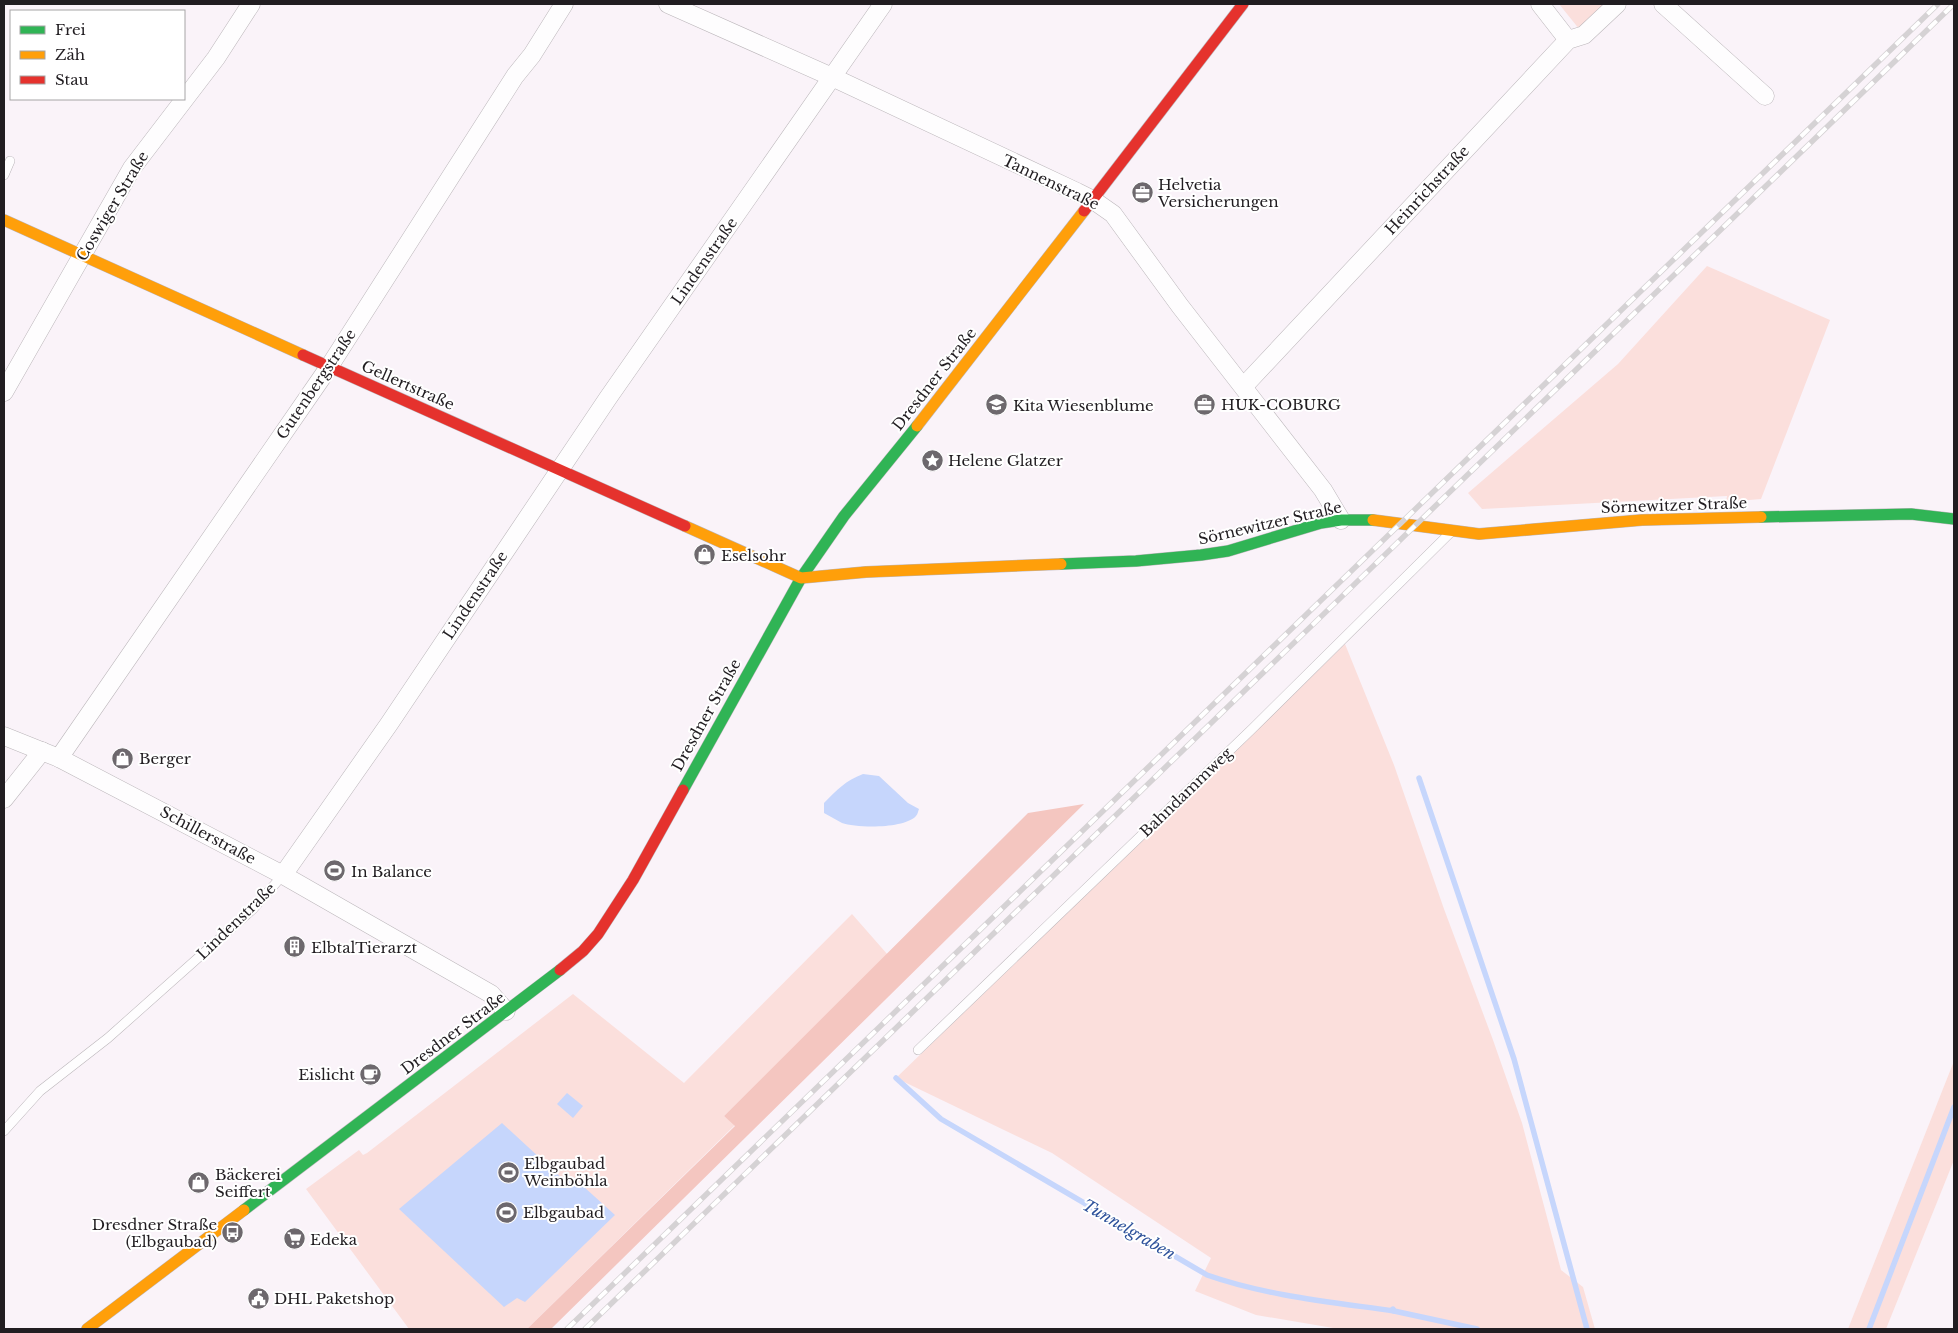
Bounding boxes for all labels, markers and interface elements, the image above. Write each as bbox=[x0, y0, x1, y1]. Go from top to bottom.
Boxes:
legend bbox=[10, 10, 185, 100]
text: Frei bbox=[55, 20, 86, 39]
text: Zäh bbox=[55, 45, 85, 64]
text: Stau bbox=[55, 70, 89, 89]
street label: Heinrichstraße bbox=[1381, 141, 1473, 239]
street label: Coswiger Straße bbox=[72, 148, 152, 264]
street label: Tannenstraße bbox=[1000, 150, 1102, 214]
place label: Helvetia Versicherungen bbox=[1157, 175, 1279, 211]
office icon: Helvetia Versicherungen bbox=[1130, 181, 1154, 205]
street label: Lindenstraße bbox=[667, 214, 741, 308]
street label: Dresdner Straße bbox=[888, 324, 980, 434]
street label: Gutenbergstraße bbox=[272, 325, 360, 443]
street label: Gellertstraße bbox=[359, 356, 457, 414]
office icon: HUK-COBURG bbox=[1193, 392, 1217, 416]
school or university icon: Kita Wiesenblume bbox=[985, 393, 1009, 417]
place label: HUK-COBURG bbox=[1221, 395, 1341, 414]
place label: Kita Wiesenblume bbox=[1013, 396, 1154, 415]
place icon: Helene Glatzer bbox=[920, 448, 944, 472]
place label: Helene Glatzer bbox=[948, 451, 1064, 470]
street label: Sörnewitzer Straße bbox=[1600, 493, 1748, 517]
street label: Sörnewitzer Straße bbox=[1196, 497, 1344, 549]
shop icon: Eselsohr bbox=[693, 543, 717, 567]
place label: Eselsohr bbox=[721, 546, 787, 565]
street label: Lindenstraße bbox=[439, 547, 511, 643]
street label: Dresdner Straße bbox=[667, 656, 745, 774]
street label: Bahndammweg bbox=[1136, 742, 1237, 841]
shop icon: Berger bbox=[111, 746, 135, 770]
place label: Berger bbox=[139, 749, 192, 768]
street label: Schillerstraße bbox=[157, 802, 259, 868]
sports icon: In Balance bbox=[323, 859, 347, 883]
place label: In Balance bbox=[351, 862, 432, 881]
street label: Lindenstraße bbox=[193, 879, 279, 963]
building icon: ElbtalTierarzt bbox=[283, 935, 307, 959]
place label: ElbtalTierarzt bbox=[311, 938, 417, 957]
street label: Dresdner Straße bbox=[397, 988, 509, 1078]
cafe icon: Eislicht bbox=[359, 1062, 383, 1086]
place label: Eislicht bbox=[298, 1065, 355, 1084]
place label: Elbgaubad Weinböhla bbox=[523, 1154, 608, 1190]
sports icon: Elbgaubad Weinböhla bbox=[496, 1160, 520, 1184]
place label: Bäckerei Seiffert bbox=[215, 1165, 281, 1201]
shop icon: Bäckerei Seiffert bbox=[187, 1171, 211, 1195]
water label: Tunnelgraben bbox=[1079, 1194, 1179, 1264]
sports icon: Elbgaubad bbox=[495, 1200, 519, 1224]
place label: Elbgaubad bbox=[523, 1203, 604, 1222]
place label: Dresdner Straße (Elbgaubad) bbox=[92, 1215, 217, 1251]
bus stop icon: Dresdner Straße (Elbgaubad) bbox=[221, 1221, 245, 1245]
supermarket icon: Edeka bbox=[282, 1227, 306, 1251]
place label: Edeka bbox=[310, 1230, 358, 1249]
public building icon: DHL Paketshop bbox=[246, 1286, 270, 1310]
place label: DHL Paketshop bbox=[274, 1289, 394, 1308]

